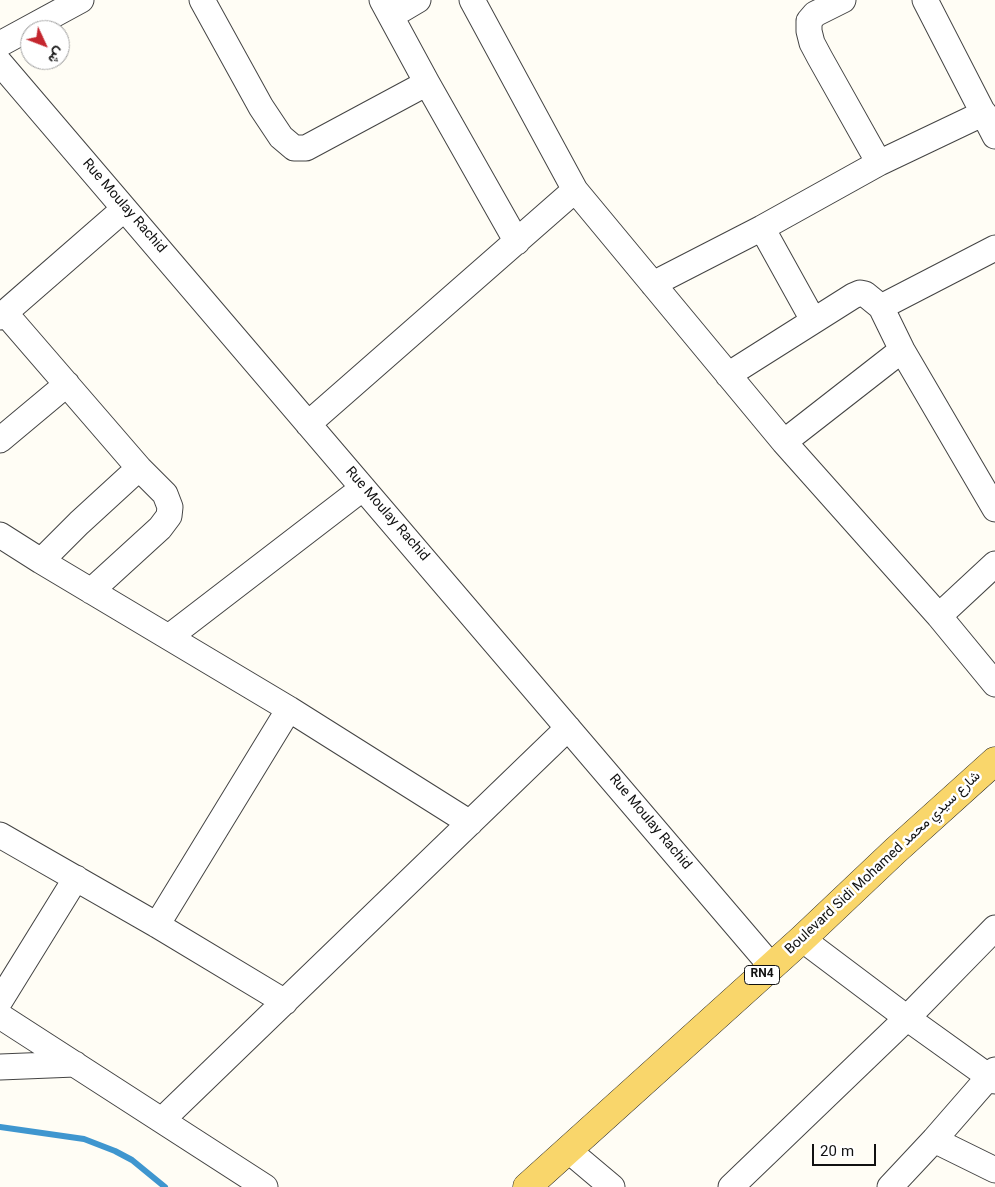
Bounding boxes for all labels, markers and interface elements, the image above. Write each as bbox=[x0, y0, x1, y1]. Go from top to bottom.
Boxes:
north arrow bbox=[20, 20, 70, 70]
text: ش bbox=[41, 41, 69, 68]
street label: Rue Moulay Rachid bbox=[78, 156, 168, 258]
street label: Rue Moulay Rachid bbox=[341, 464, 431, 566]
street label: Boulevard Sidi Mohamed شارع سيدي محمد bbox=[783, 769, 985, 959]
street label: Rue Moulay Rachid bbox=[604, 772, 694, 874]
road number: RN4 bbox=[744, 966, 780, 984]
scale bar bbox=[815, 1134, 879, 1166]
text: 20 m bbox=[820, 1141, 854, 1164]

